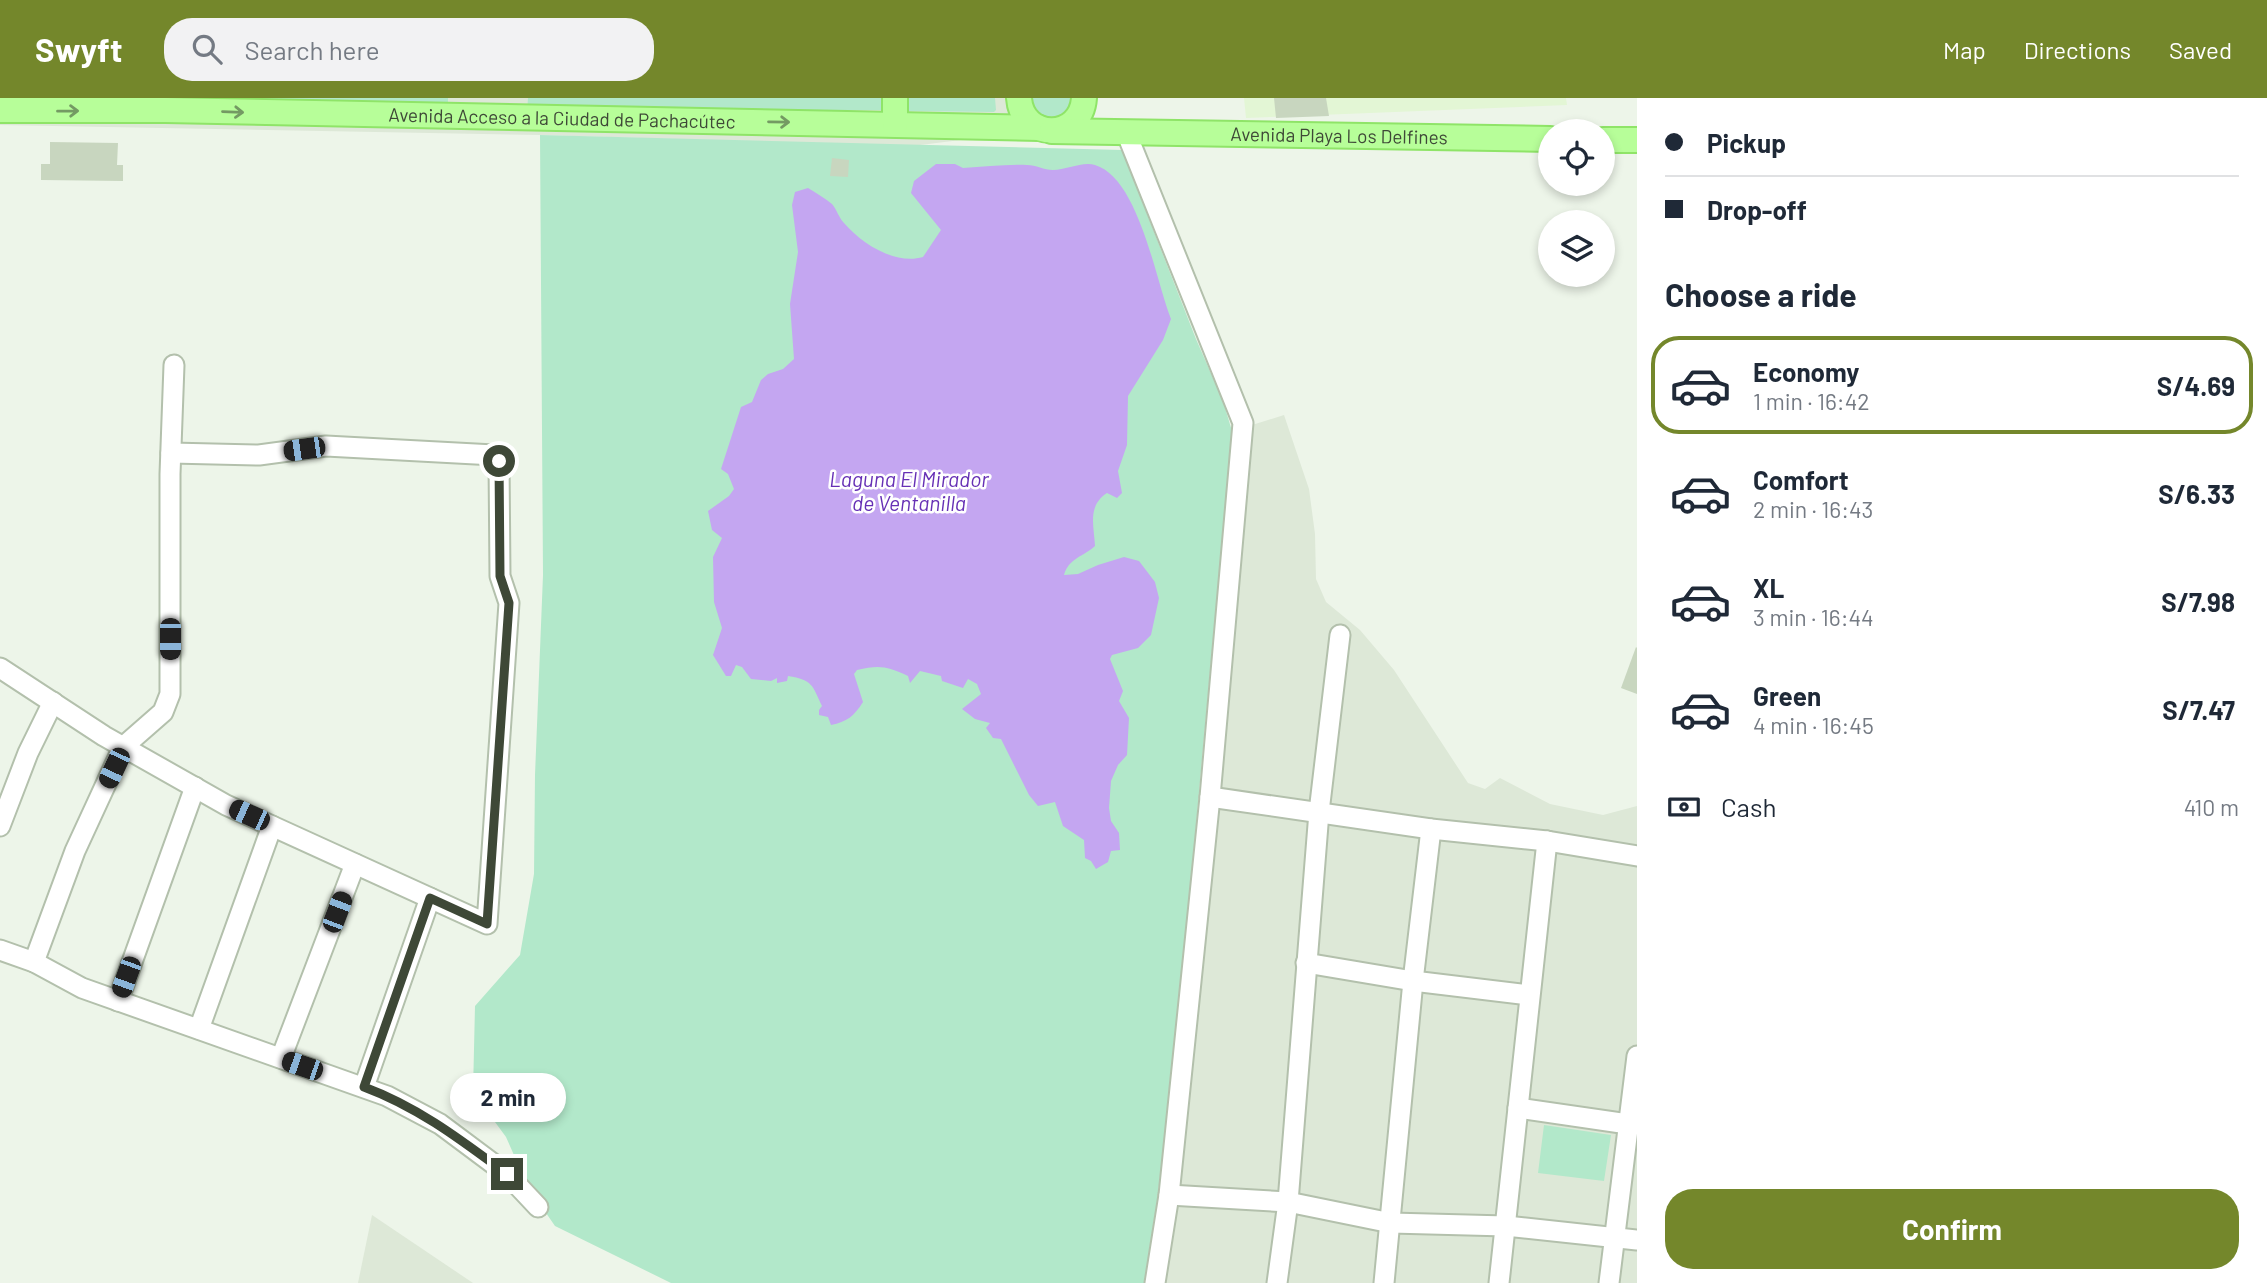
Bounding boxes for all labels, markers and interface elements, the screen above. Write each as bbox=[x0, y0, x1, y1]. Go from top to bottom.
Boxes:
search box bbox=[164, 18, 654, 81]
text: Swyft bbox=[35, 29, 122, 69]
icon: search bbox=[188, 30, 226, 68]
text: Search here bbox=[244, 34, 380, 65]
text: Map bbox=[1943, 35, 1986, 64]
text: Directions bbox=[2024, 35, 2131, 64]
text: Saved bbox=[2169, 35, 2232, 64]
street label: Avenida Acceso a la Ciudad de Pachacútec bbox=[388, 103, 736, 133]
one-way arrow bbox=[56, 104, 79, 118]
one-way arrow bbox=[221, 105, 244, 118]
one-way arrow bbox=[767, 115, 790, 129]
map controls bbox=[1538, 119, 1615, 287]
button: locate bbox=[1538, 119, 1615, 196]
street label: Avenida Playa Los Delfines bbox=[1230, 122, 1448, 148]
text: Pickup bbox=[1707, 127, 1786, 158]
text: Drop-off bbox=[1707, 194, 1807, 225]
button: layers bbox=[1538, 210, 1615, 287]
text: Choose a ride bbox=[1665, 275, 1857, 313]
icon: car bbox=[1669, 354, 1732, 417]
text: Economy bbox=[1753, 356, 1859, 387]
text: S/4.69 bbox=[2157, 370, 2235, 401]
text: 1 min · 16:42 bbox=[1753, 387, 1870, 415]
car bbox=[282, 436, 327, 462]
route start bbox=[483, 445, 515, 477]
icon: car bbox=[1669, 462, 1732, 525]
text: Comfort bbox=[1753, 464, 1849, 495]
water label: Laguna El Mirador de Ventanilla bbox=[829, 466, 989, 515]
text: S/6.33 bbox=[2158, 478, 2235, 509]
text: 2 min · 16:43 bbox=[1753, 495, 1873, 523]
icon: car bbox=[1669, 570, 1732, 633]
text: XL bbox=[1753, 572, 1784, 603]
text: S/7.98 bbox=[2161, 586, 2235, 617]
text: 3 min · 16:44 bbox=[1753, 603, 1874, 631]
car bbox=[160, 618, 181, 660]
icon: car bbox=[1669, 678, 1732, 741]
text: Green bbox=[1753, 680, 1821, 711]
text: S/7.47 bbox=[2162, 694, 2235, 725]
text: 4 min · 16:45 bbox=[1753, 711, 1874, 739]
car bbox=[96, 745, 133, 791]
icon: cash bbox=[1665, 788, 1703, 826]
text: Cash bbox=[1721, 791, 1776, 822]
text: 410 m bbox=[2184, 793, 2239, 821]
car bbox=[226, 797, 273, 833]
car bbox=[320, 889, 355, 935]
car bbox=[109, 954, 144, 1000]
car bbox=[279, 1049, 326, 1083]
callout: 2 min bbox=[449, 1072, 565, 1122]
text: 2 min bbox=[480, 1083, 536, 1111]
route end bbox=[491, 1158, 523, 1190]
button: Confirm bbox=[1665, 1189, 2239, 1269]

